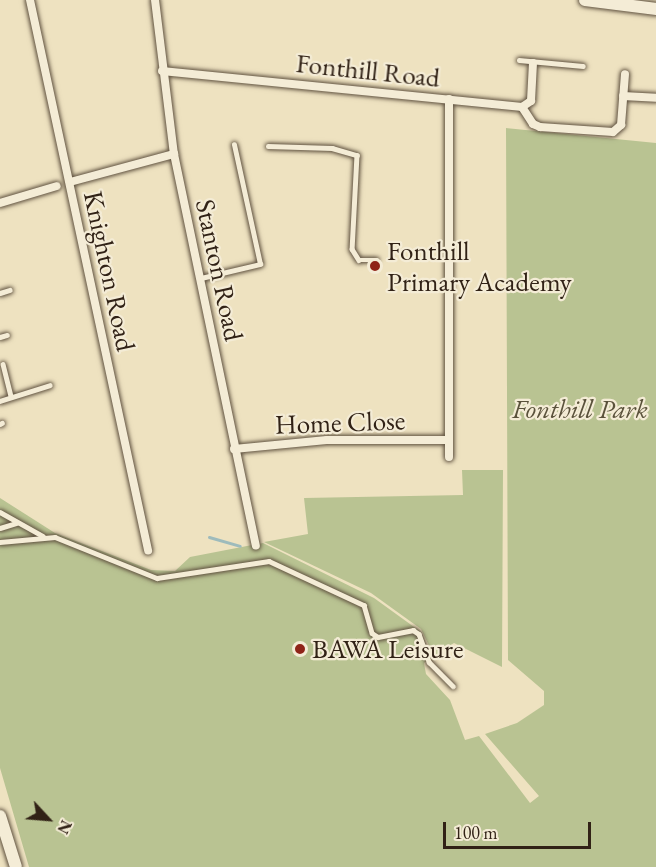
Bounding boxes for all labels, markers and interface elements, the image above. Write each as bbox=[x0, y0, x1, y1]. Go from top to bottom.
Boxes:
street label: Fonthill Road bbox=[294, 46, 442, 94]
street label: Knighton Road bbox=[77, 188, 143, 354]
street label: Stanton Road bbox=[189, 196, 251, 344]
place label: Fonthill Primary Academy bbox=[387, 234, 572, 297]
marker: Fonthill Primary Academy bbox=[368, 259, 382, 273]
park label: Fonthill Park bbox=[512, 393, 648, 425]
street label: Home Close bbox=[274, 404, 406, 440]
place label: BAWA Leisure bbox=[312, 633, 463, 665]
marker: BAWA Leisure bbox=[293, 642, 307, 656]
north arrow bbox=[18, 789, 78, 849]
scale bar bbox=[446, 810, 594, 848]
text: N bbox=[52, 817, 77, 838]
text: 100 m bbox=[454, 821, 498, 844]

